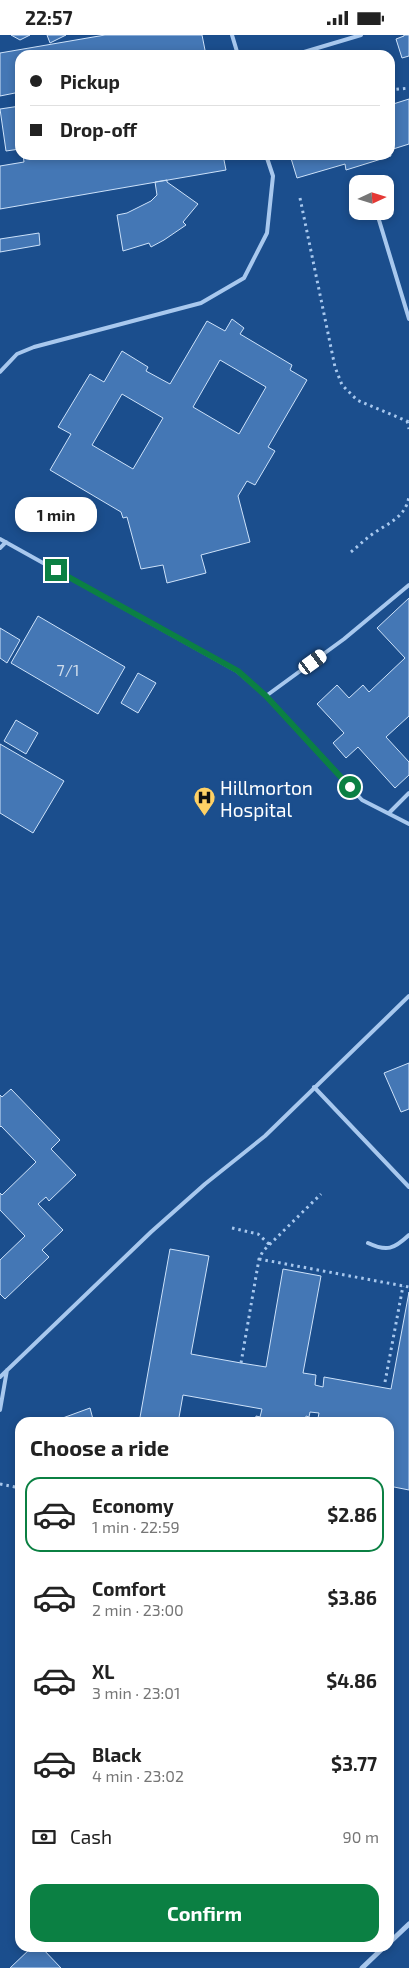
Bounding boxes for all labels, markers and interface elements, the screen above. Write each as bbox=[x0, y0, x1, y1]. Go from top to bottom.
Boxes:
text: 22:57 bbox=[25, 6, 72, 29]
text: Pickup bbox=[60, 70, 120, 93]
text: Drop-off bbox=[60, 118, 137, 141]
north arrow bbox=[349, 175, 394, 220]
map controls bbox=[349, 175, 394, 220]
callout: 1 min bbox=[15, 497, 97, 533]
text: 1 min bbox=[37, 505, 75, 524]
route end bbox=[45, 559, 67, 581]
car bbox=[296, 647, 329, 677]
house number: 7/1 bbox=[57, 660, 79, 679]
place label: Hillmorton Hospital bbox=[220, 776, 313, 821]
route start bbox=[339, 776, 361, 798]
hospital icon: Hillmorton Hospital bbox=[192, 786, 216, 817]
text: Choose a ride bbox=[30, 1434, 169, 1460]
icon: car bbox=[32, 1492, 77, 1537]
text: Economy bbox=[92, 1494, 174, 1517]
text: $2.86 bbox=[327, 1503, 377, 1526]
text: 1 min · 22:59 bbox=[92, 1517, 180, 1536]
icon: car bbox=[32, 1575, 77, 1620]
text: Comfort bbox=[92, 1577, 166, 1600]
text: $3.86 bbox=[328, 1586, 377, 1609]
text: 2 min · 23:00 bbox=[92, 1600, 184, 1619]
icon: car bbox=[32, 1658, 77, 1703]
text: XL bbox=[92, 1660, 114, 1683]
text: $4.86 bbox=[326, 1669, 377, 1692]
text: 3 min · 23:01 bbox=[92, 1683, 180, 1702]
icon: car bbox=[32, 1741, 77, 1786]
text: Black bbox=[92, 1743, 142, 1766]
text: $3.77 bbox=[331, 1752, 377, 1775]
text: 4 min · 23:02 bbox=[92, 1766, 184, 1785]
icon: cash bbox=[30, 1823, 58, 1851]
text: Cash bbox=[70, 1825, 112, 1848]
text: 90 m bbox=[343, 1827, 379, 1846]
button: Confirm bbox=[30, 1884, 379, 1942]

